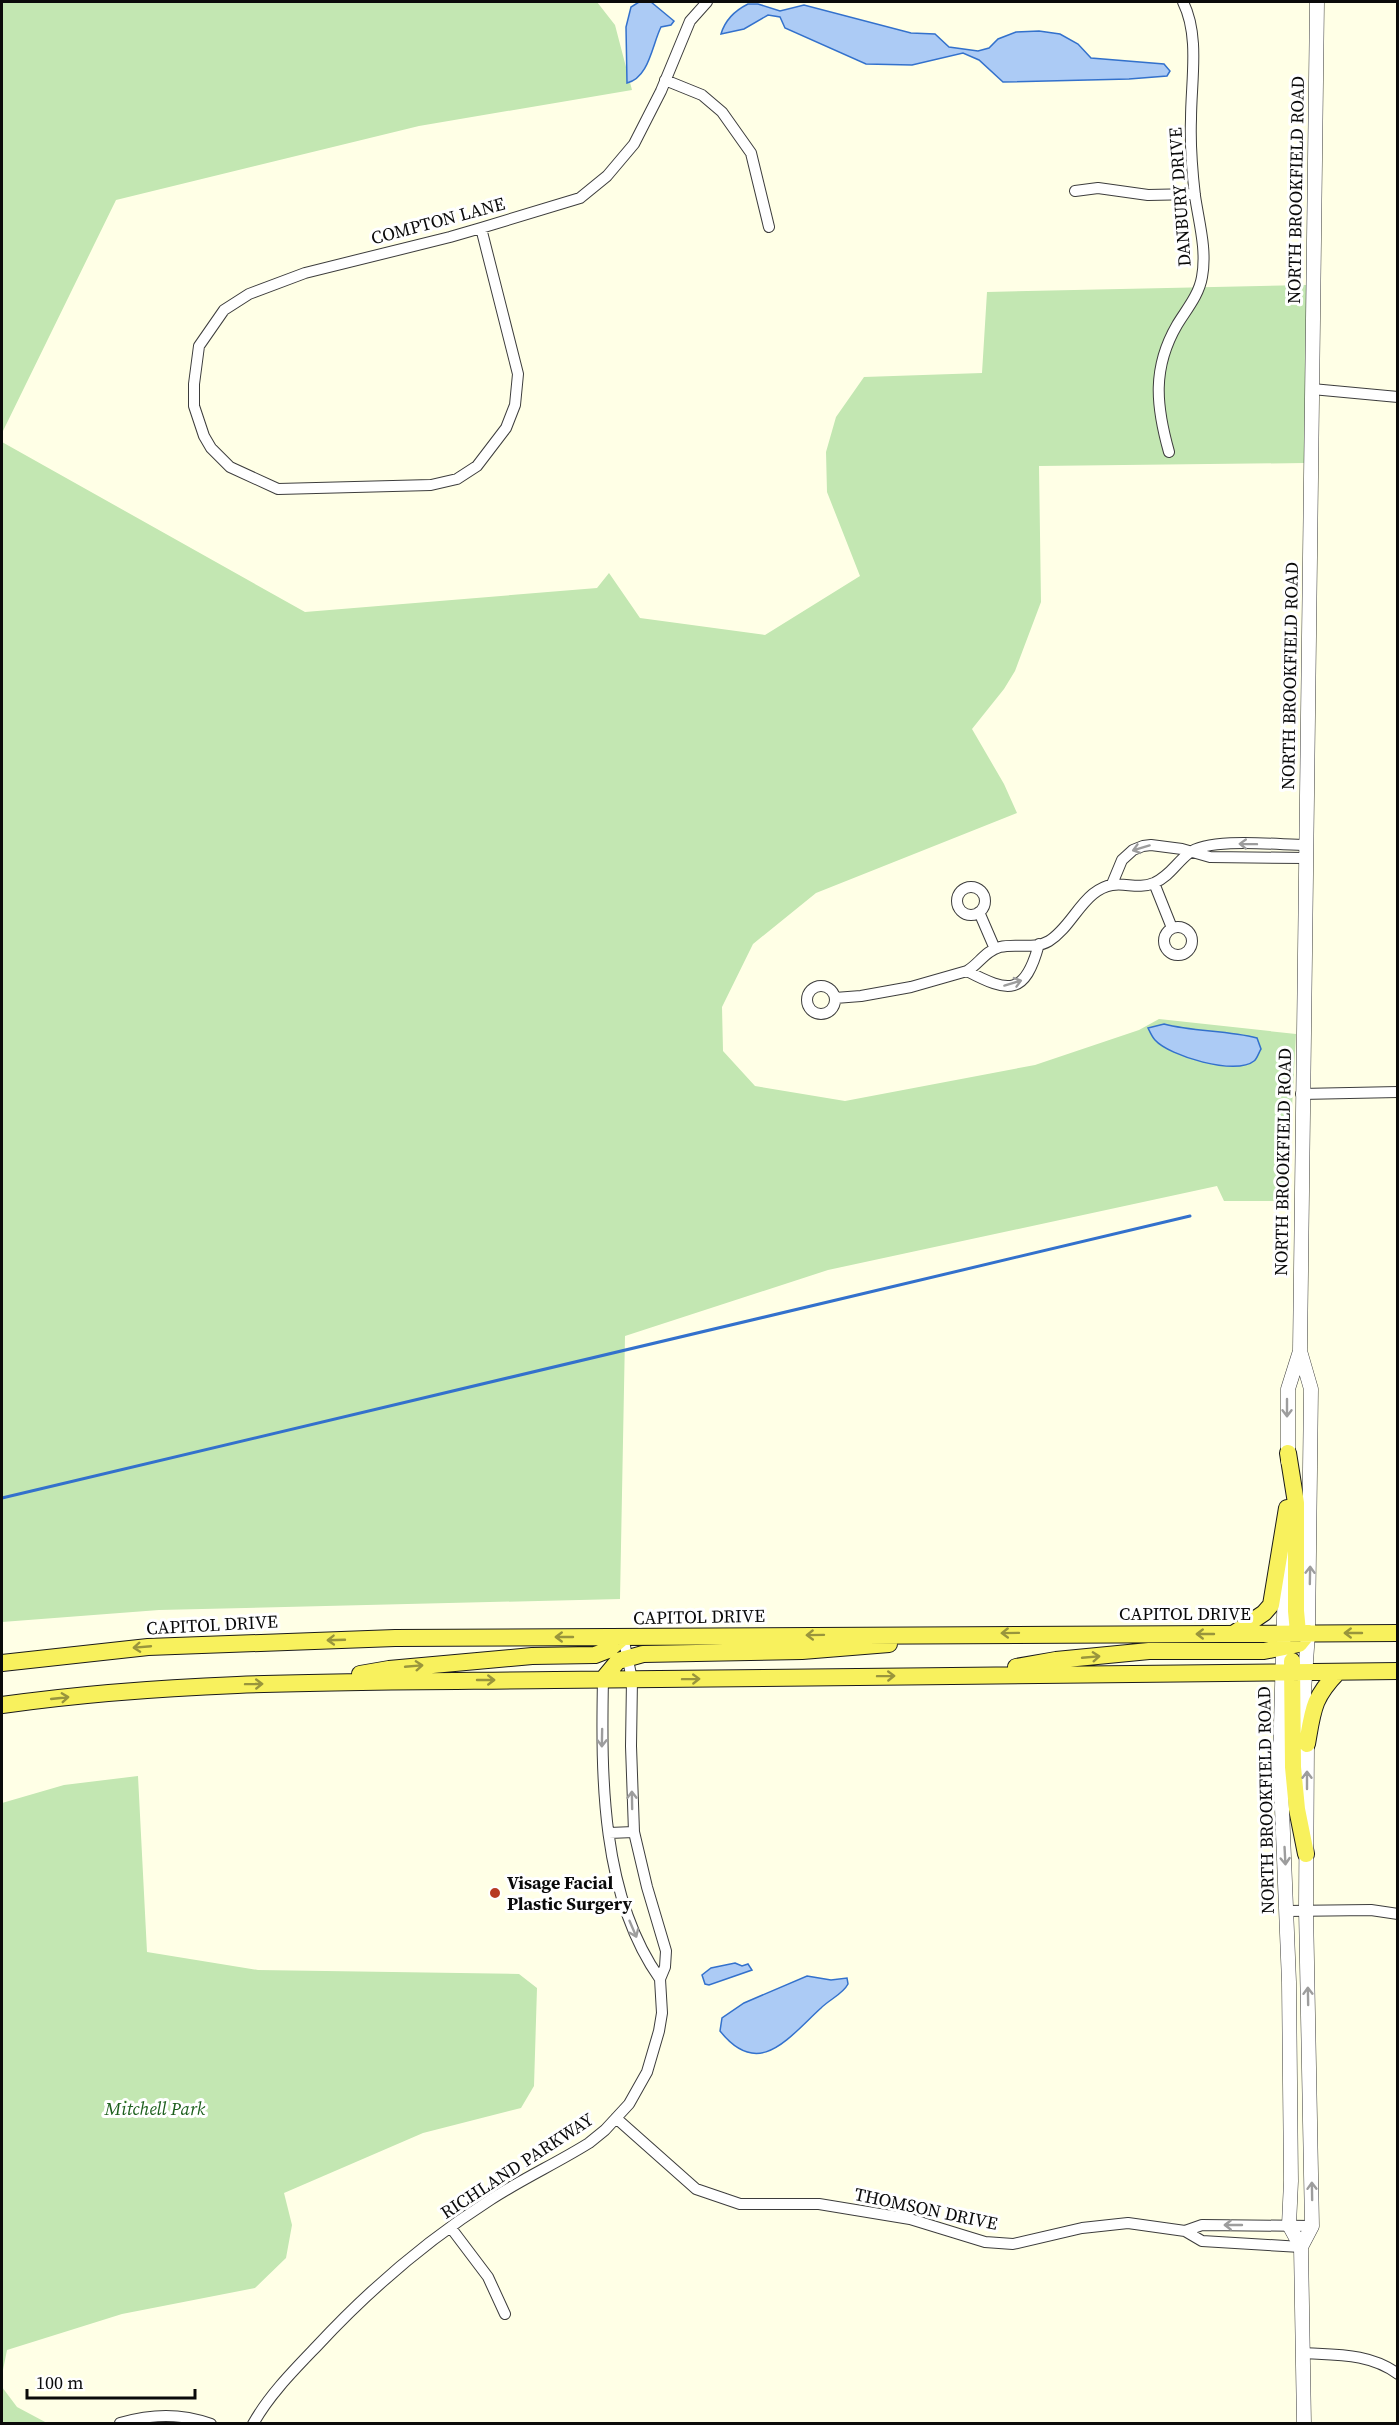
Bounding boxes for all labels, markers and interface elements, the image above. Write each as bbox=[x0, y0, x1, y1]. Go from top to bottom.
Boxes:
street label: NORTH BROOKFIELD ROAD bbox=[1281, 76, 1310, 304]
street label: DANBURY DRIVE bbox=[1162, 126, 1197, 268]
street label: COMPTON LANE bbox=[368, 191, 508, 250]
street label: NORTH BROOKFIELD ROAD bbox=[1275, 562, 1304, 790]
one-way arrow bbox=[1238, 838, 1258, 850]
one-way arrow bbox=[1132, 843, 1151, 854]
one-way arrow bbox=[1003, 977, 1022, 988]
street label: NORTH BROOKFIELD ROAD bbox=[1268, 1048, 1297, 1276]
one-way arrow bbox=[1282, 1398, 1293, 1418]
one-way arrow bbox=[1304, 1565, 1316, 1585]
street label: CAPITOL DRIVE bbox=[1119, 1601, 1251, 1626]
street label: CAPITOL DRIVE bbox=[633, 1603, 765, 1630]
street label: CAPITOL DRIVE bbox=[146, 1609, 279, 1640]
one-way arrow bbox=[1343, 1627, 1363, 1639]
one-way arrow bbox=[1000, 1628, 1020, 1639]
one-way arrow bbox=[1195, 1628, 1215, 1640]
one-way arrow bbox=[805, 1629, 825, 1641]
one-way arrow bbox=[555, 1631, 575, 1643]
one-way arrow bbox=[327, 1634, 347, 1645]
one-way arrow bbox=[132, 1642, 152, 1653]
one-way arrow bbox=[1081, 1651, 1101, 1662]
one-way arrow bbox=[403, 1661, 423, 1672]
one-way arrow bbox=[875, 1670, 895, 1682]
one-way arrow bbox=[680, 1673, 700, 1685]
one-way arrow bbox=[476, 1674, 496, 1686]
one-way arrow bbox=[244, 1679, 264, 1690]
street label: NORTH BROOKFIELD ROAD bbox=[1251, 1686, 1280, 1914]
one-way arrow bbox=[49, 1692, 69, 1703]
one-way arrow bbox=[596, 1727, 607, 1747]
one-way arrow bbox=[1301, 1771, 1313, 1791]
one-way arrow bbox=[626, 1790, 638, 1810]
one-way arrow bbox=[1279, 1846, 1290, 1866]
place label: Visage Facial Plastic Surgery bbox=[507, 1870, 632, 1916]
marker: Visage Facial Plastic Surgery bbox=[488, 1886, 502, 1900]
one-way arrow bbox=[628, 1919, 639, 1938]
one-way arrow bbox=[1302, 1987, 1314, 2007]
park label: Mitchell Park bbox=[104, 2096, 206, 2121]
street label: RICHLAND PARKWAY bbox=[435, 2106, 599, 2225]
street label: THOMSON DRIVE bbox=[852, 2181, 1000, 2236]
one-way arrow bbox=[1306, 2182, 1317, 2202]
one-way arrow bbox=[1223, 2219, 1243, 2231]
scale bar bbox=[27, 2362, 195, 2400]
text: 100 m bbox=[36, 2370, 83, 2395]

